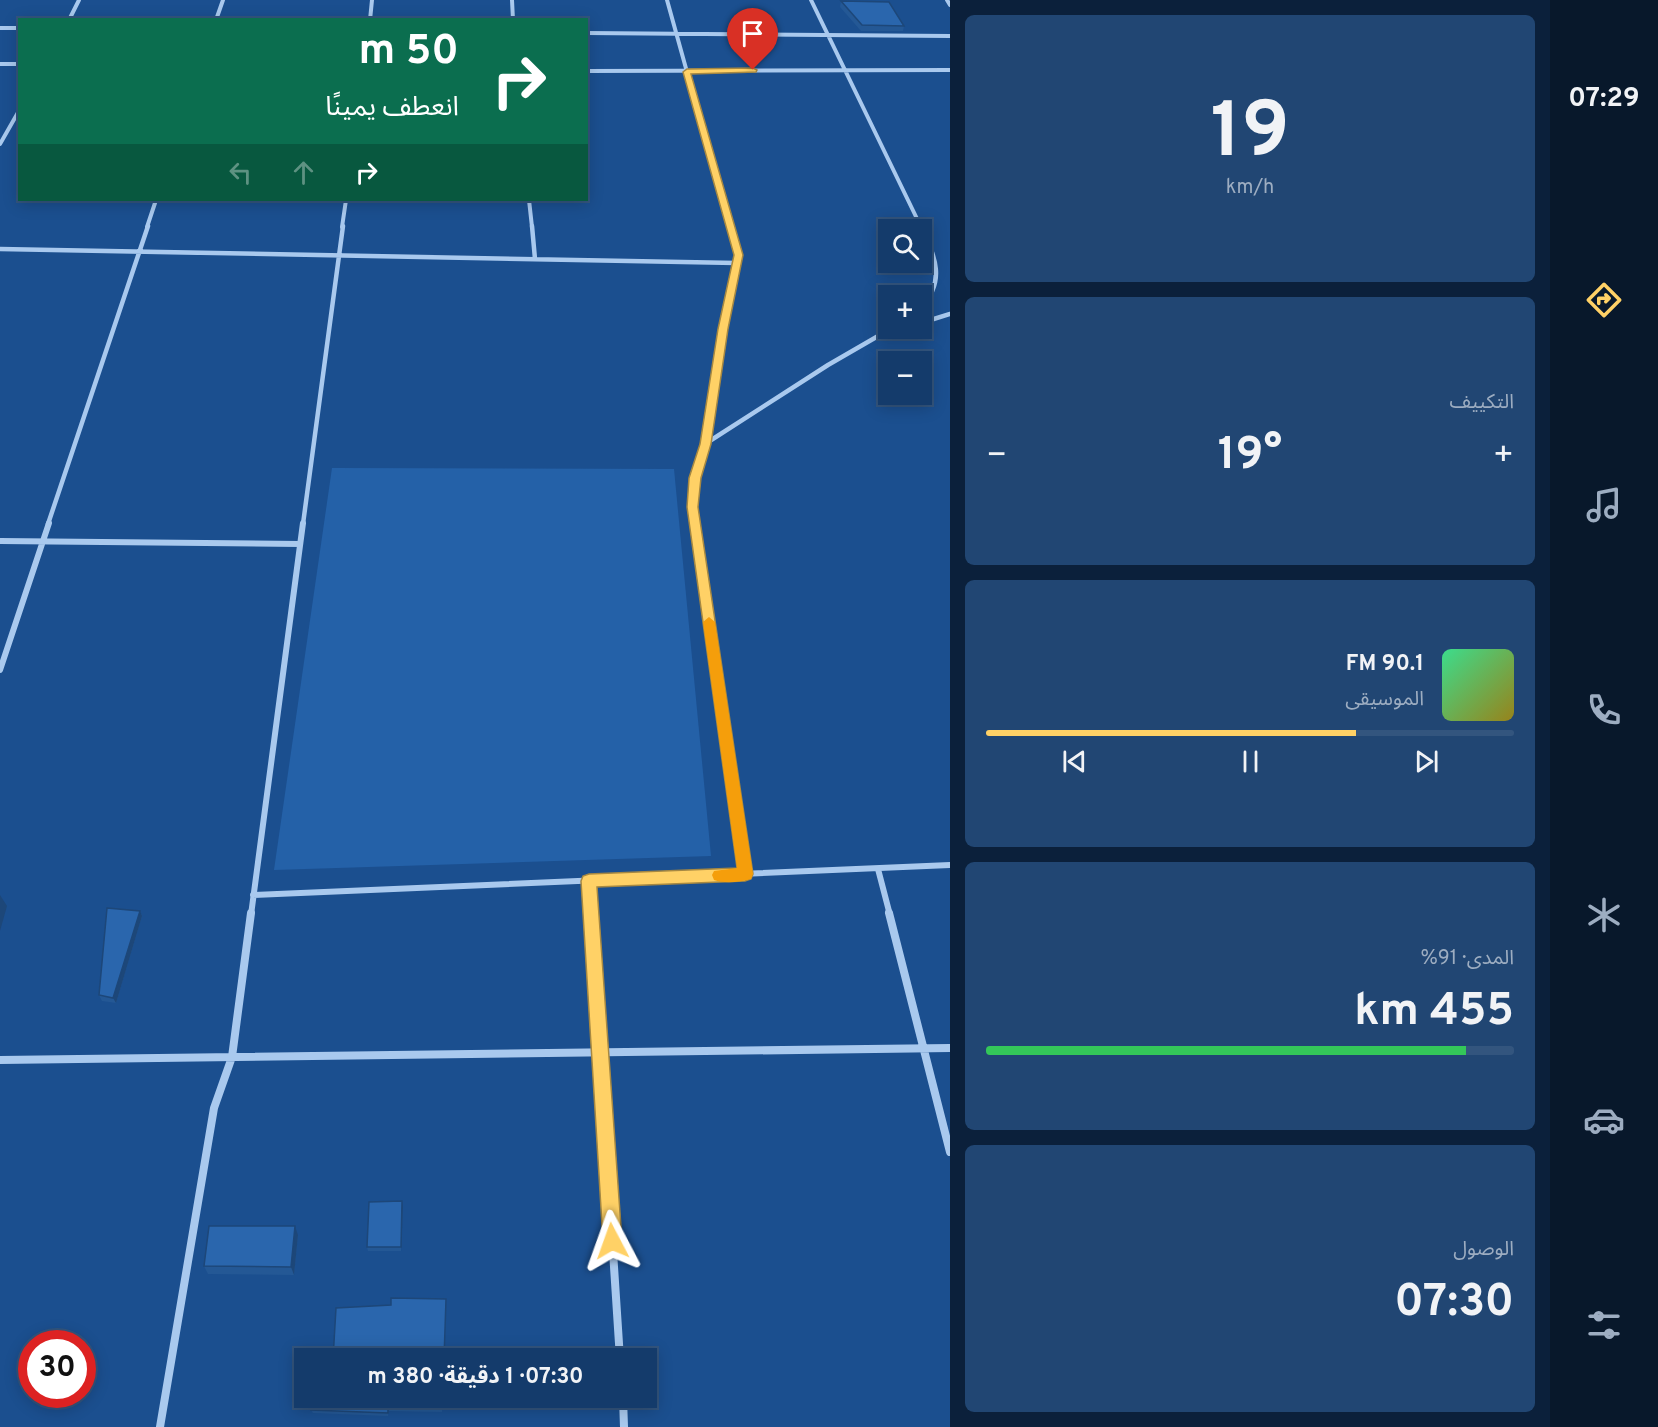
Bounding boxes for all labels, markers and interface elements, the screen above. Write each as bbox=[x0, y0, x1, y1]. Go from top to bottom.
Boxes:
pin bbox=[727, 8, 778, 70]
icon: arrive bbox=[736, 17, 769, 50]
text: 50 m bbox=[359, 26, 459, 79]
icon: right bbox=[480, 42, 558, 120]
text: 07:29 bbox=[1568, 82, 1640, 116]
text: 19 bbox=[1210, 86, 1290, 185]
text: انعطف يمينًا bbox=[325, 91, 459, 125]
icon: left bbox=[224, 156, 257, 189]
icon: ahead bbox=[287, 156, 320, 189]
icon: right bbox=[350, 156, 383, 189]
text: km/h bbox=[1226, 175, 1274, 201]
map controls bbox=[878, 219, 932, 405]
button: search bbox=[878, 219, 932, 273]
icon: directions bbox=[1583, 279, 1625, 321]
button: + bbox=[878, 285, 932, 339]
button: − bbox=[878, 351, 932, 405]
text: التكييف bbox=[1450, 390, 1514, 416]
text: 19° bbox=[1218, 428, 1282, 485]
text: − bbox=[986, 436, 1007, 478]
text: + bbox=[1493, 436, 1514, 478]
icon: music bbox=[1583, 484, 1625, 526]
text: 90.1 FM bbox=[1346, 651, 1424, 678]
text: الموسيقى bbox=[1345, 687, 1424, 713]
icon: phone bbox=[1583, 689, 1625, 731]
icon: previous bbox=[1058, 745, 1091, 778]
icon: pause bbox=[1234, 745, 1267, 778]
icon: next bbox=[1410, 745, 1443, 778]
icon: climate bbox=[1583, 894, 1625, 936]
text: المدى · 91% bbox=[1420, 946, 1514, 972]
text: 455 km bbox=[1354, 984, 1514, 1041]
icon: car bbox=[1583, 1099, 1625, 1141]
position arrow bbox=[580, 1209, 644, 1273]
text: الوصول bbox=[1453, 1237, 1514, 1263]
text: 07:30 bbox=[1394, 1275, 1514, 1332]
icon: filters bbox=[1583, 1304, 1625, 1346]
speed limit sign: 30 bbox=[18, 1330, 96, 1408]
text: 07:30 · 1 دقيقة · 380 m bbox=[367, 1364, 584, 1391]

